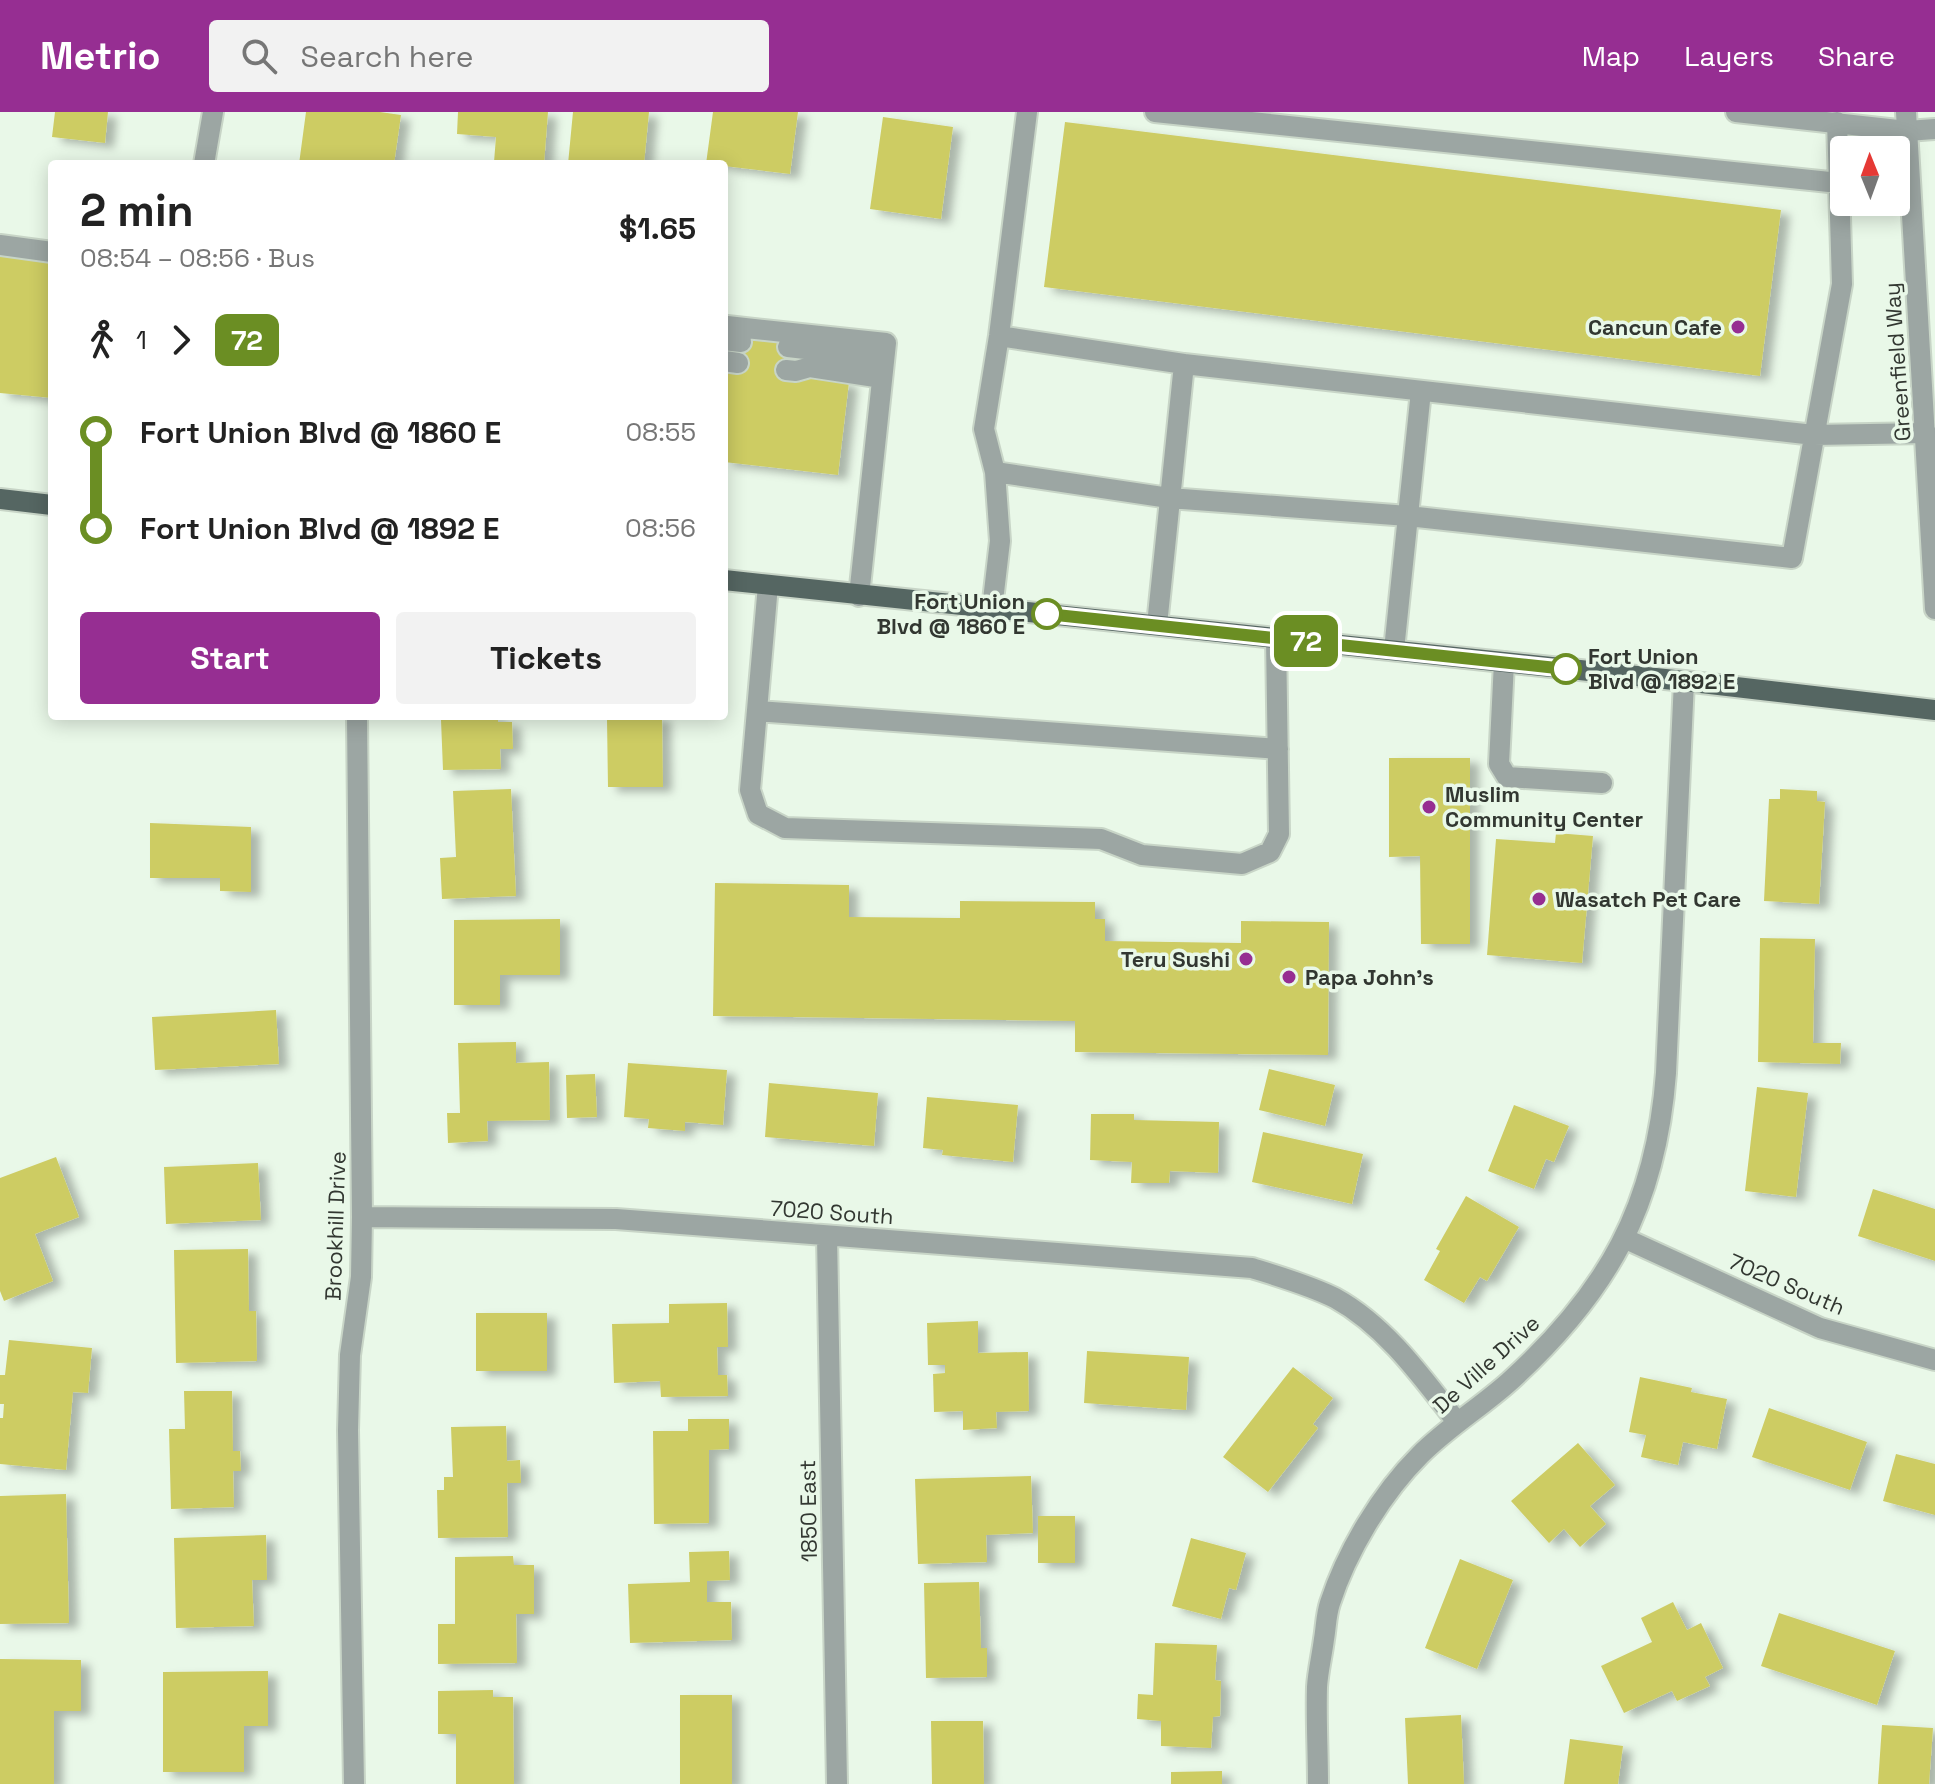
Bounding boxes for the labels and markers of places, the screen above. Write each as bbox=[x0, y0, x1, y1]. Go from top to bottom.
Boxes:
place label: Cancun Cafe bbox=[1588, 313, 1722, 341]
marker: Cancun Cafe bbox=[1729, 318, 1747, 336]
place label: Fort Union Blvd @ 1860 E bbox=[876, 587, 1025, 640]
marker: Fort Union Blvd @ 1860 E bbox=[1032, 599, 1062, 629]
place label: Fort Union Blvd @ 1892 E bbox=[1588, 642, 1735, 695]
marker: Fort Union Blvd @ 1892 E bbox=[1551, 654, 1581, 684]
place label: Muslim Community Center bbox=[1445, 780, 1644, 833]
marker: Muslim Community Center bbox=[1420, 798, 1438, 816]
place label: Wasatch Pet Care bbox=[1555, 885, 1741, 913]
marker: Wasatch Pet Care bbox=[1530, 890, 1548, 908]
place label: Teru Sushi bbox=[1121, 945, 1230, 973]
marker: Teru Sushi bbox=[1237, 950, 1255, 968]
place label: Papa John's bbox=[1305, 963, 1434, 991]
marker: Papa John's bbox=[1280, 968, 1298, 986]

